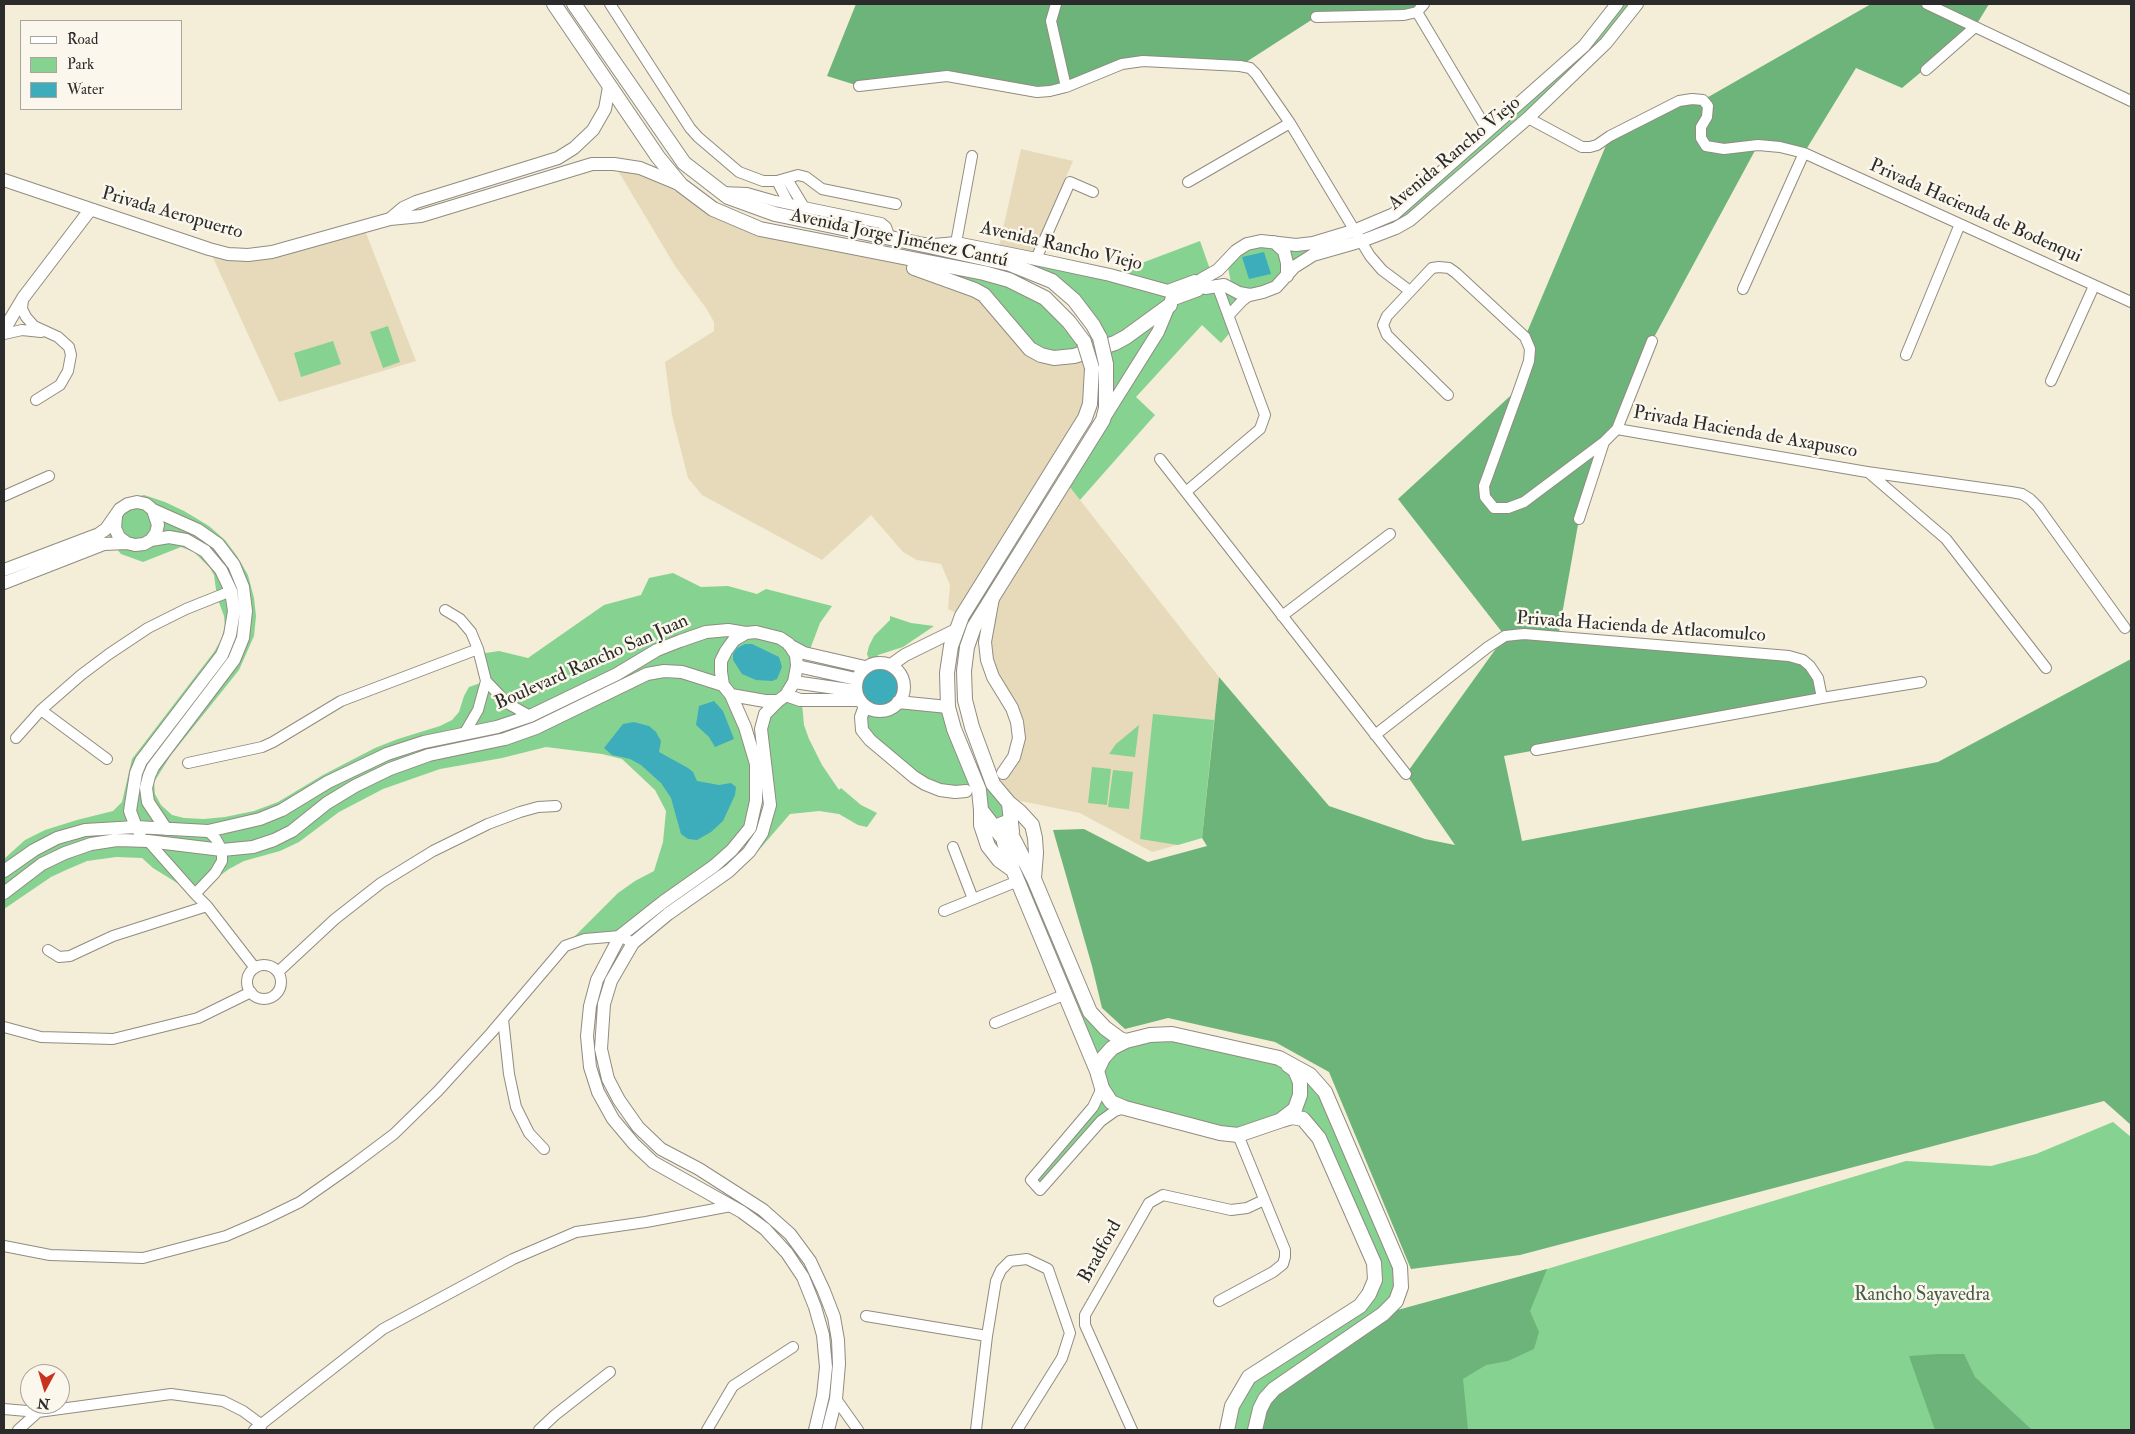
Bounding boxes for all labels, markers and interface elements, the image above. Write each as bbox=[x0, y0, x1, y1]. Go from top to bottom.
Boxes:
legend bbox=[20, 20, 182, 110]
text: Road bbox=[67, 30, 98, 49]
text: Park bbox=[67, 55, 94, 74]
text: Water bbox=[67, 80, 104, 99]
street label: Avenida Rancho Viejo bbox=[1384, 92, 1526, 216]
street label: Privada Hacienda de Bodenqui bbox=[1865, 155, 2085, 269]
street label: Privada Aeropuerto bbox=[99, 183, 245, 245]
street label: Avenida Jorge Jiménez Cantú bbox=[788, 205, 1010, 273]
street label: Avenida Rancho Viejo bbox=[978, 217, 1144, 277]
street label: Privada Hacienda de Axapusco bbox=[1631, 402, 1859, 464]
street label: Privada Hacienda de Atlacomulco bbox=[1516, 608, 1766, 648]
street label: Boulevard Rancho San Juan bbox=[492, 610, 692, 716]
street label: Bradford bbox=[1075, 1217, 1127, 1287]
park label: Rancho Sayavedra bbox=[1854, 1285, 1990, 1307]
north arrow bbox=[20, 1364, 70, 1414]
text: N bbox=[36, 1394, 51, 1413]

